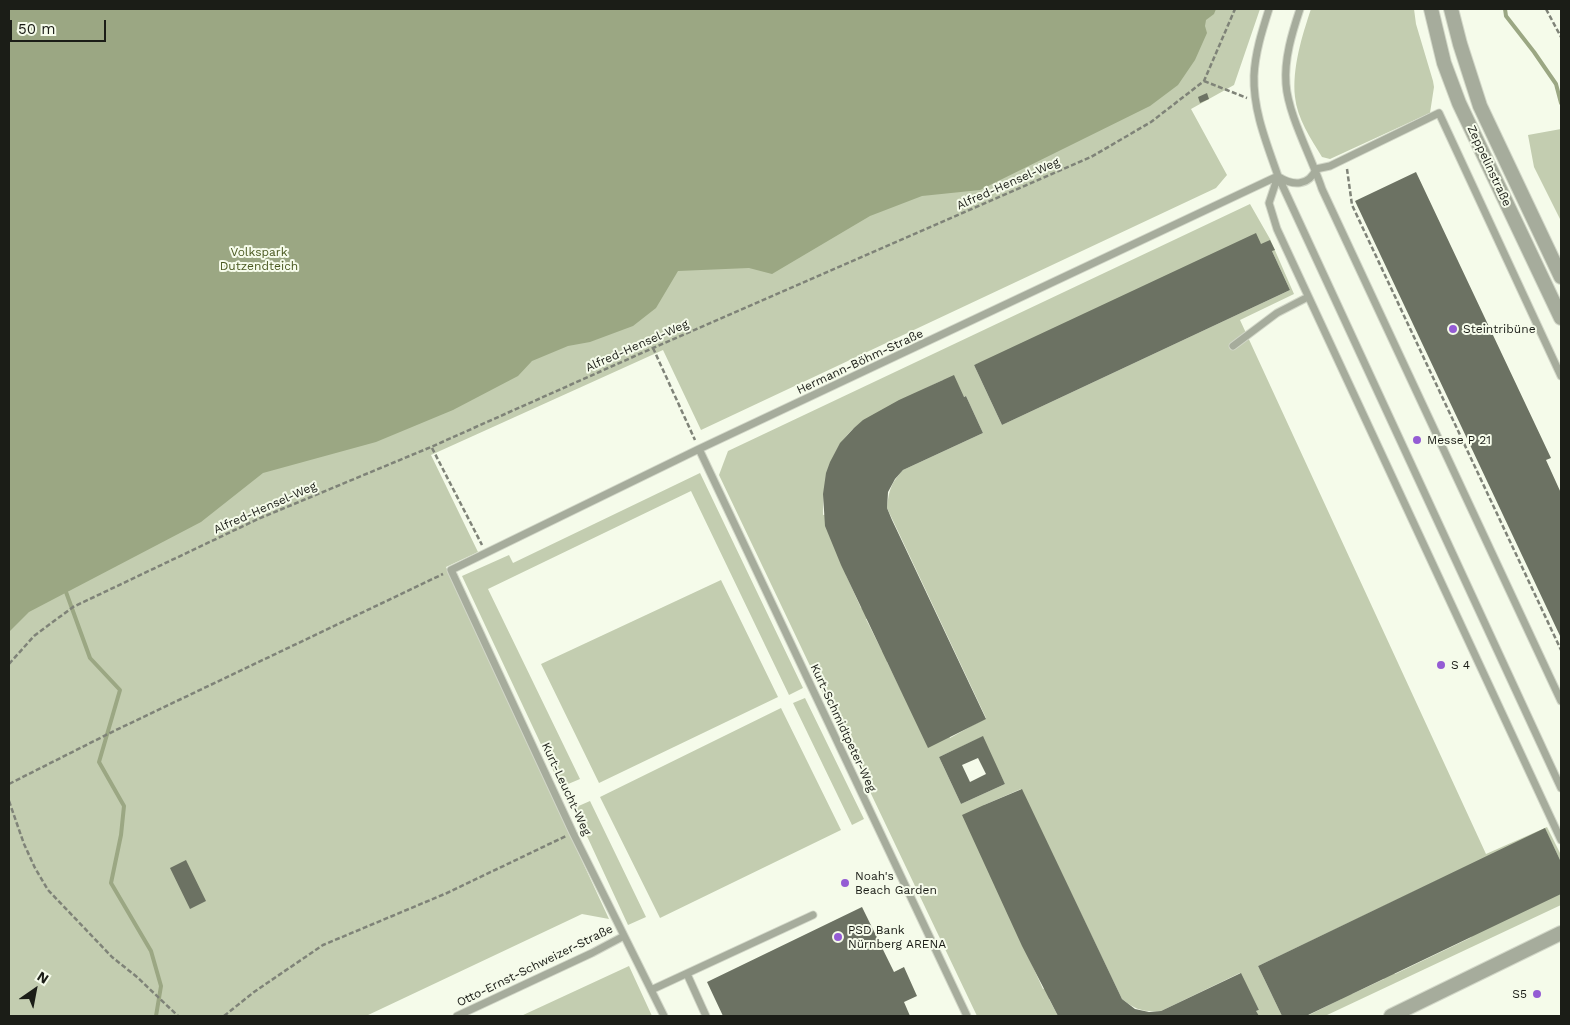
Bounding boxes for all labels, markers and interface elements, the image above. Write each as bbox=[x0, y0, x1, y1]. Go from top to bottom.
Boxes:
scale bar bbox=[12, 10, 109, 42]
text: 50 m bbox=[18, 20, 55, 38]
street label: Zeppelinstraße bbox=[1464, 123, 1514, 209]
street label: Alfred-Hensel-Weg bbox=[954, 155, 1062, 213]
park label: Volkspark Dutzendteich bbox=[220, 245, 298, 273]
street label: Alfred-Hensel-Weg bbox=[583, 317, 691, 375]
place label: Steintribüne bbox=[1463, 322, 1536, 336]
marker: Steintribüne bbox=[1447, 323, 1459, 335]
street label: Hermann-Böhm-Straße bbox=[794, 326, 926, 398]
place label: Messe P 21 bbox=[1427, 433, 1491, 447]
marker: Messe P 21 bbox=[1411, 434, 1423, 446]
street label: Alfred-Hensel-Weg bbox=[211, 479, 319, 537]
place label: S 4 bbox=[1451, 658, 1470, 672]
marker: S 4 bbox=[1435, 659, 1447, 671]
street label: Kurt-Schmidtpeter-Weg bbox=[807, 662, 879, 794]
street label: Kurt-Leucht-Weg bbox=[538, 740, 594, 838]
place label: Noah's Beach Garden bbox=[855, 869, 937, 897]
marker: Noah's Beach Garden bbox=[839, 877, 851, 889]
street label: Otto-Ernst-Schweizer-Straße bbox=[455, 922, 615, 1010]
place label: PSD Bank Nürnberg ARENA bbox=[848, 923, 946, 951]
marker: PSD Bank Nürnberg ARENA bbox=[832, 931, 844, 943]
north arrow bbox=[10, 965, 60, 1015]
text: N bbox=[34, 968, 52, 987]
place label: S5 bbox=[1512, 987, 1527, 1001]
marker: S5 bbox=[1531, 988, 1543, 1000]

